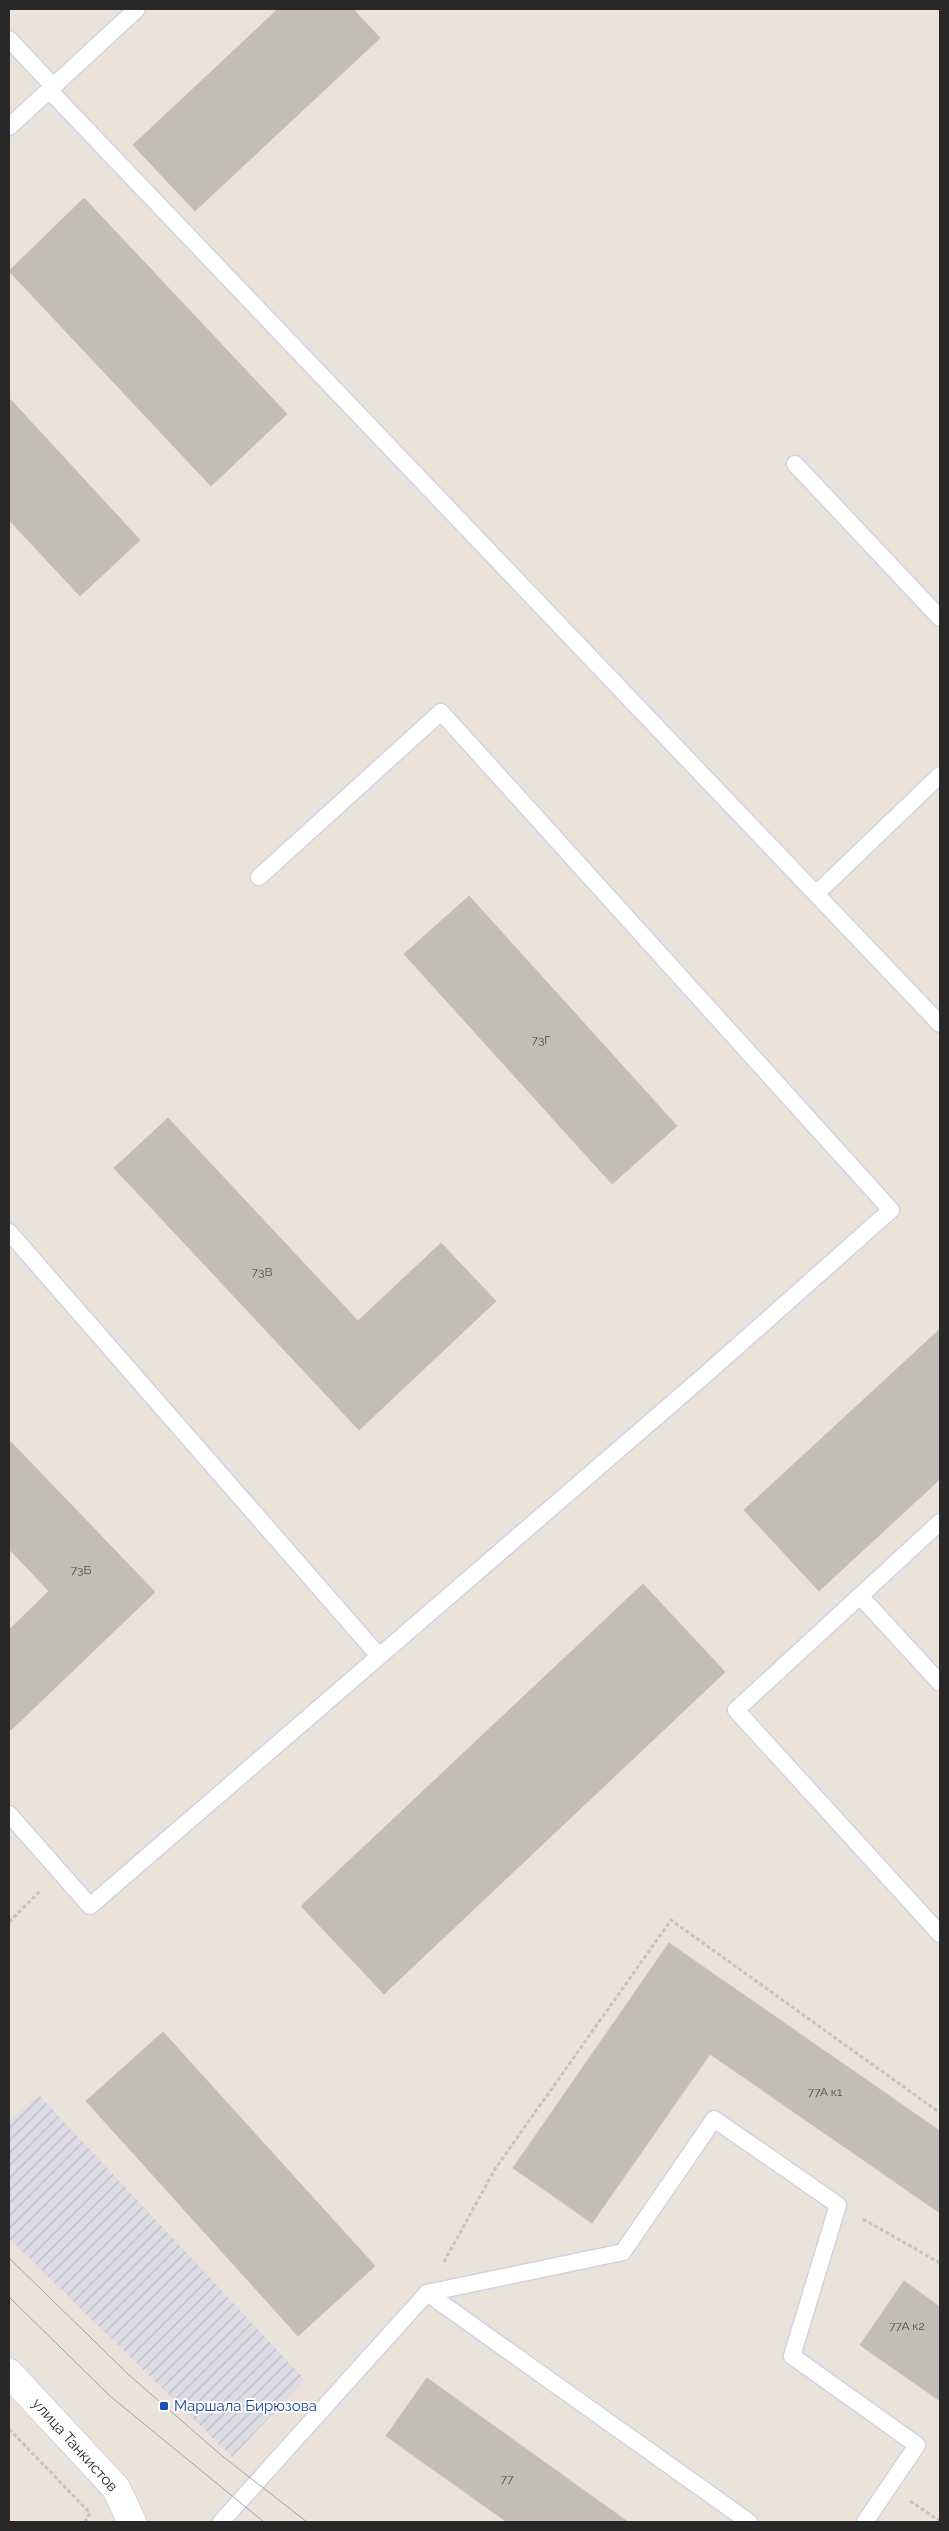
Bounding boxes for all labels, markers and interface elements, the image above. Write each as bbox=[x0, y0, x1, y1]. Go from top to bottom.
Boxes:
house number: 73Г bbox=[531, 1033, 551, 1047]
house number: 73В bbox=[252, 1265, 272, 1279]
house number: 73Б bbox=[71, 1563, 91, 1577]
house number: 77А к1 bbox=[808, 2085, 842, 2099]
house number: 77А к2 bbox=[889, 2319, 925, 2333]
street label: улица Танкистов bbox=[28, 2395, 122, 2495]
place label: Маршала Бирюзова bbox=[174, 2397, 317, 2415]
marker: Маршала Бирюзова bbox=[158, 2400, 170, 2412]
house number: 77 bbox=[501, 2472, 514, 2486]

